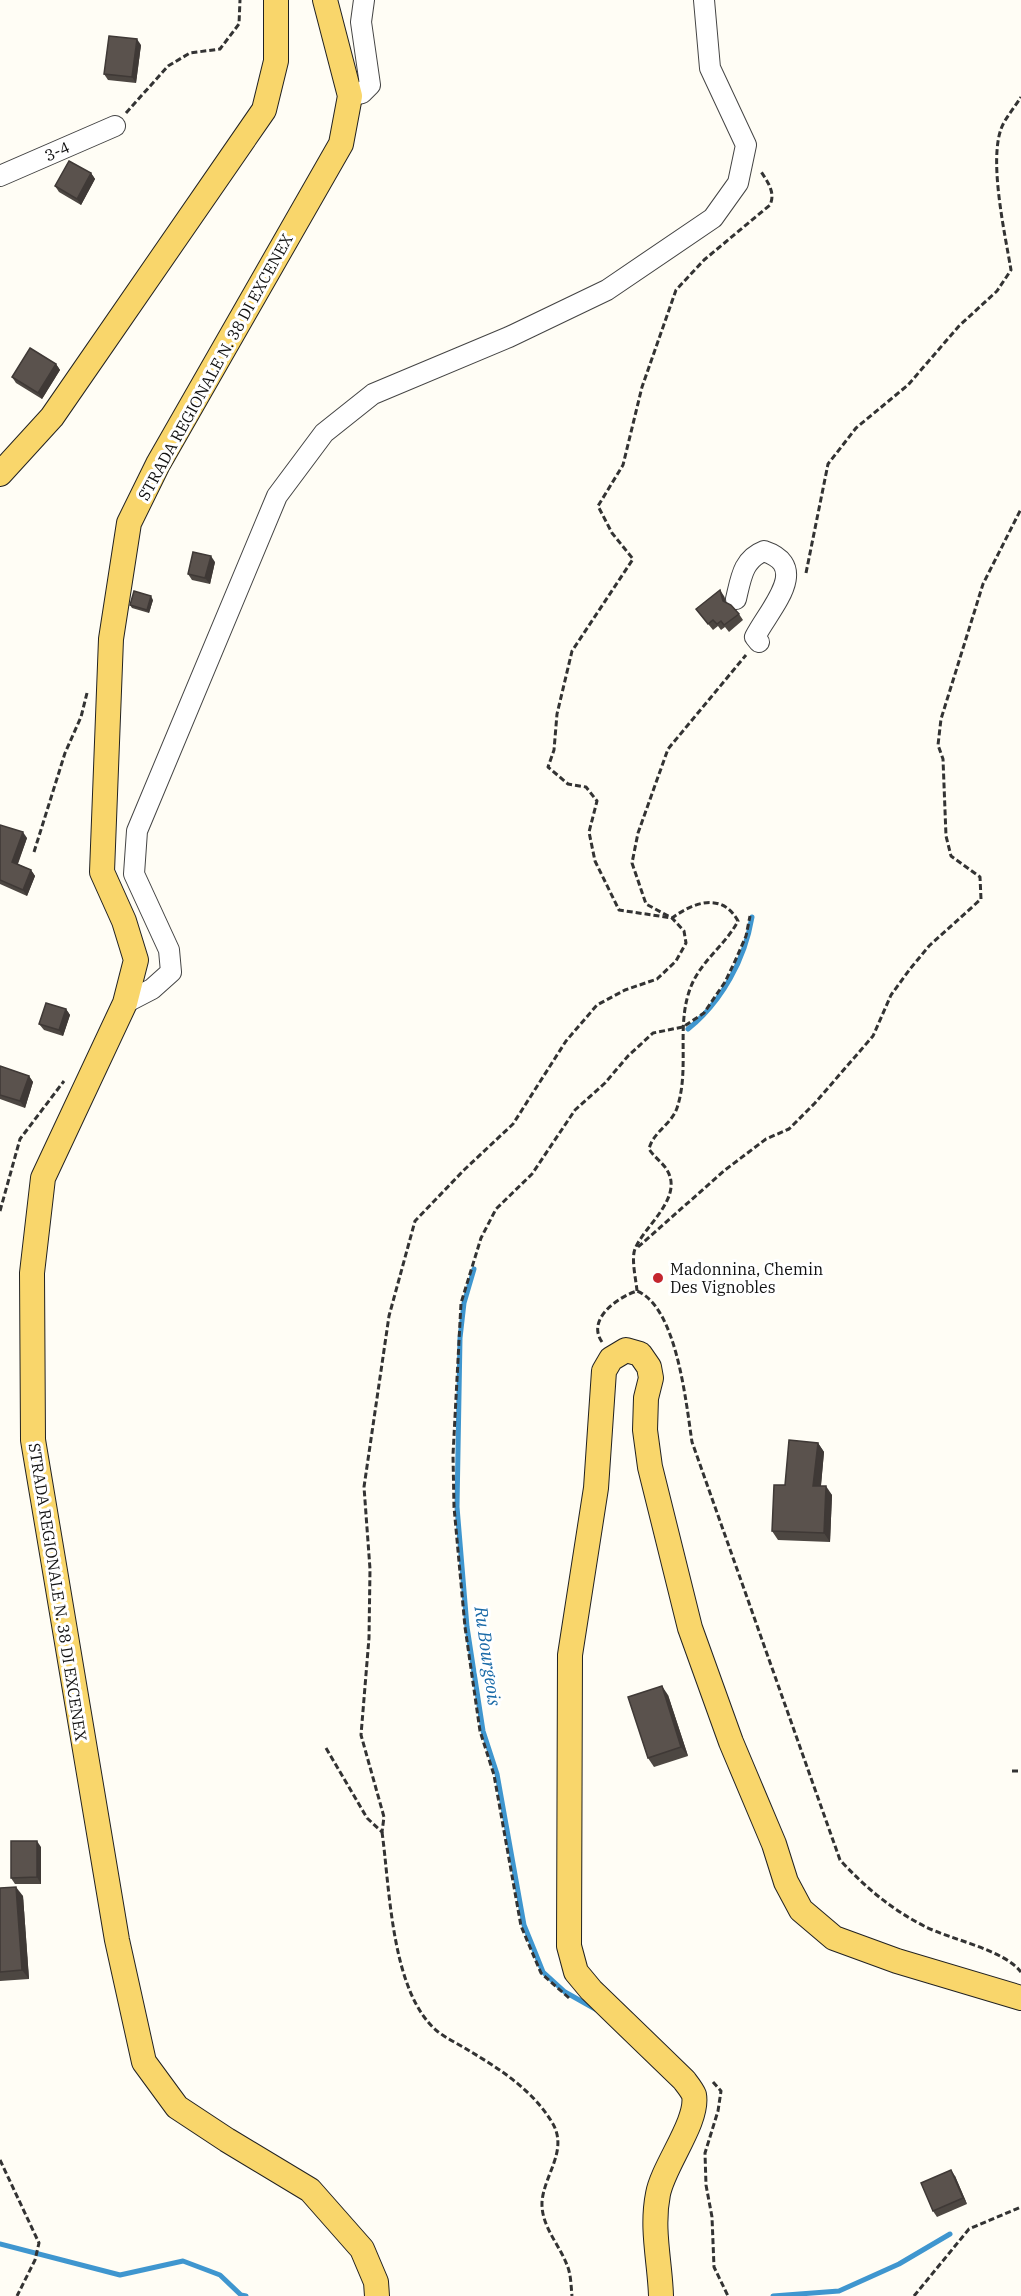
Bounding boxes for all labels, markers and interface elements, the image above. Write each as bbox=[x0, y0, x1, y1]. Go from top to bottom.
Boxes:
street label: 3-4 bbox=[41, 137, 73, 165]
street label: STRADA REGIONALE N. 38 DI EXCENEX bbox=[133, 230, 297, 504]
place label: Madonnina, Chemin Des Vignobles bbox=[670, 1259, 823, 1297]
marker: Madonnina, Chemin Des Vignobles bbox=[651, 1271, 665, 1285]
street label: STRADA REGIONALE N. 38 DI EXCENEX bbox=[25, 1442, 91, 1743]
water label: Ru Bourgeois bbox=[469, 1604, 506, 1708]

